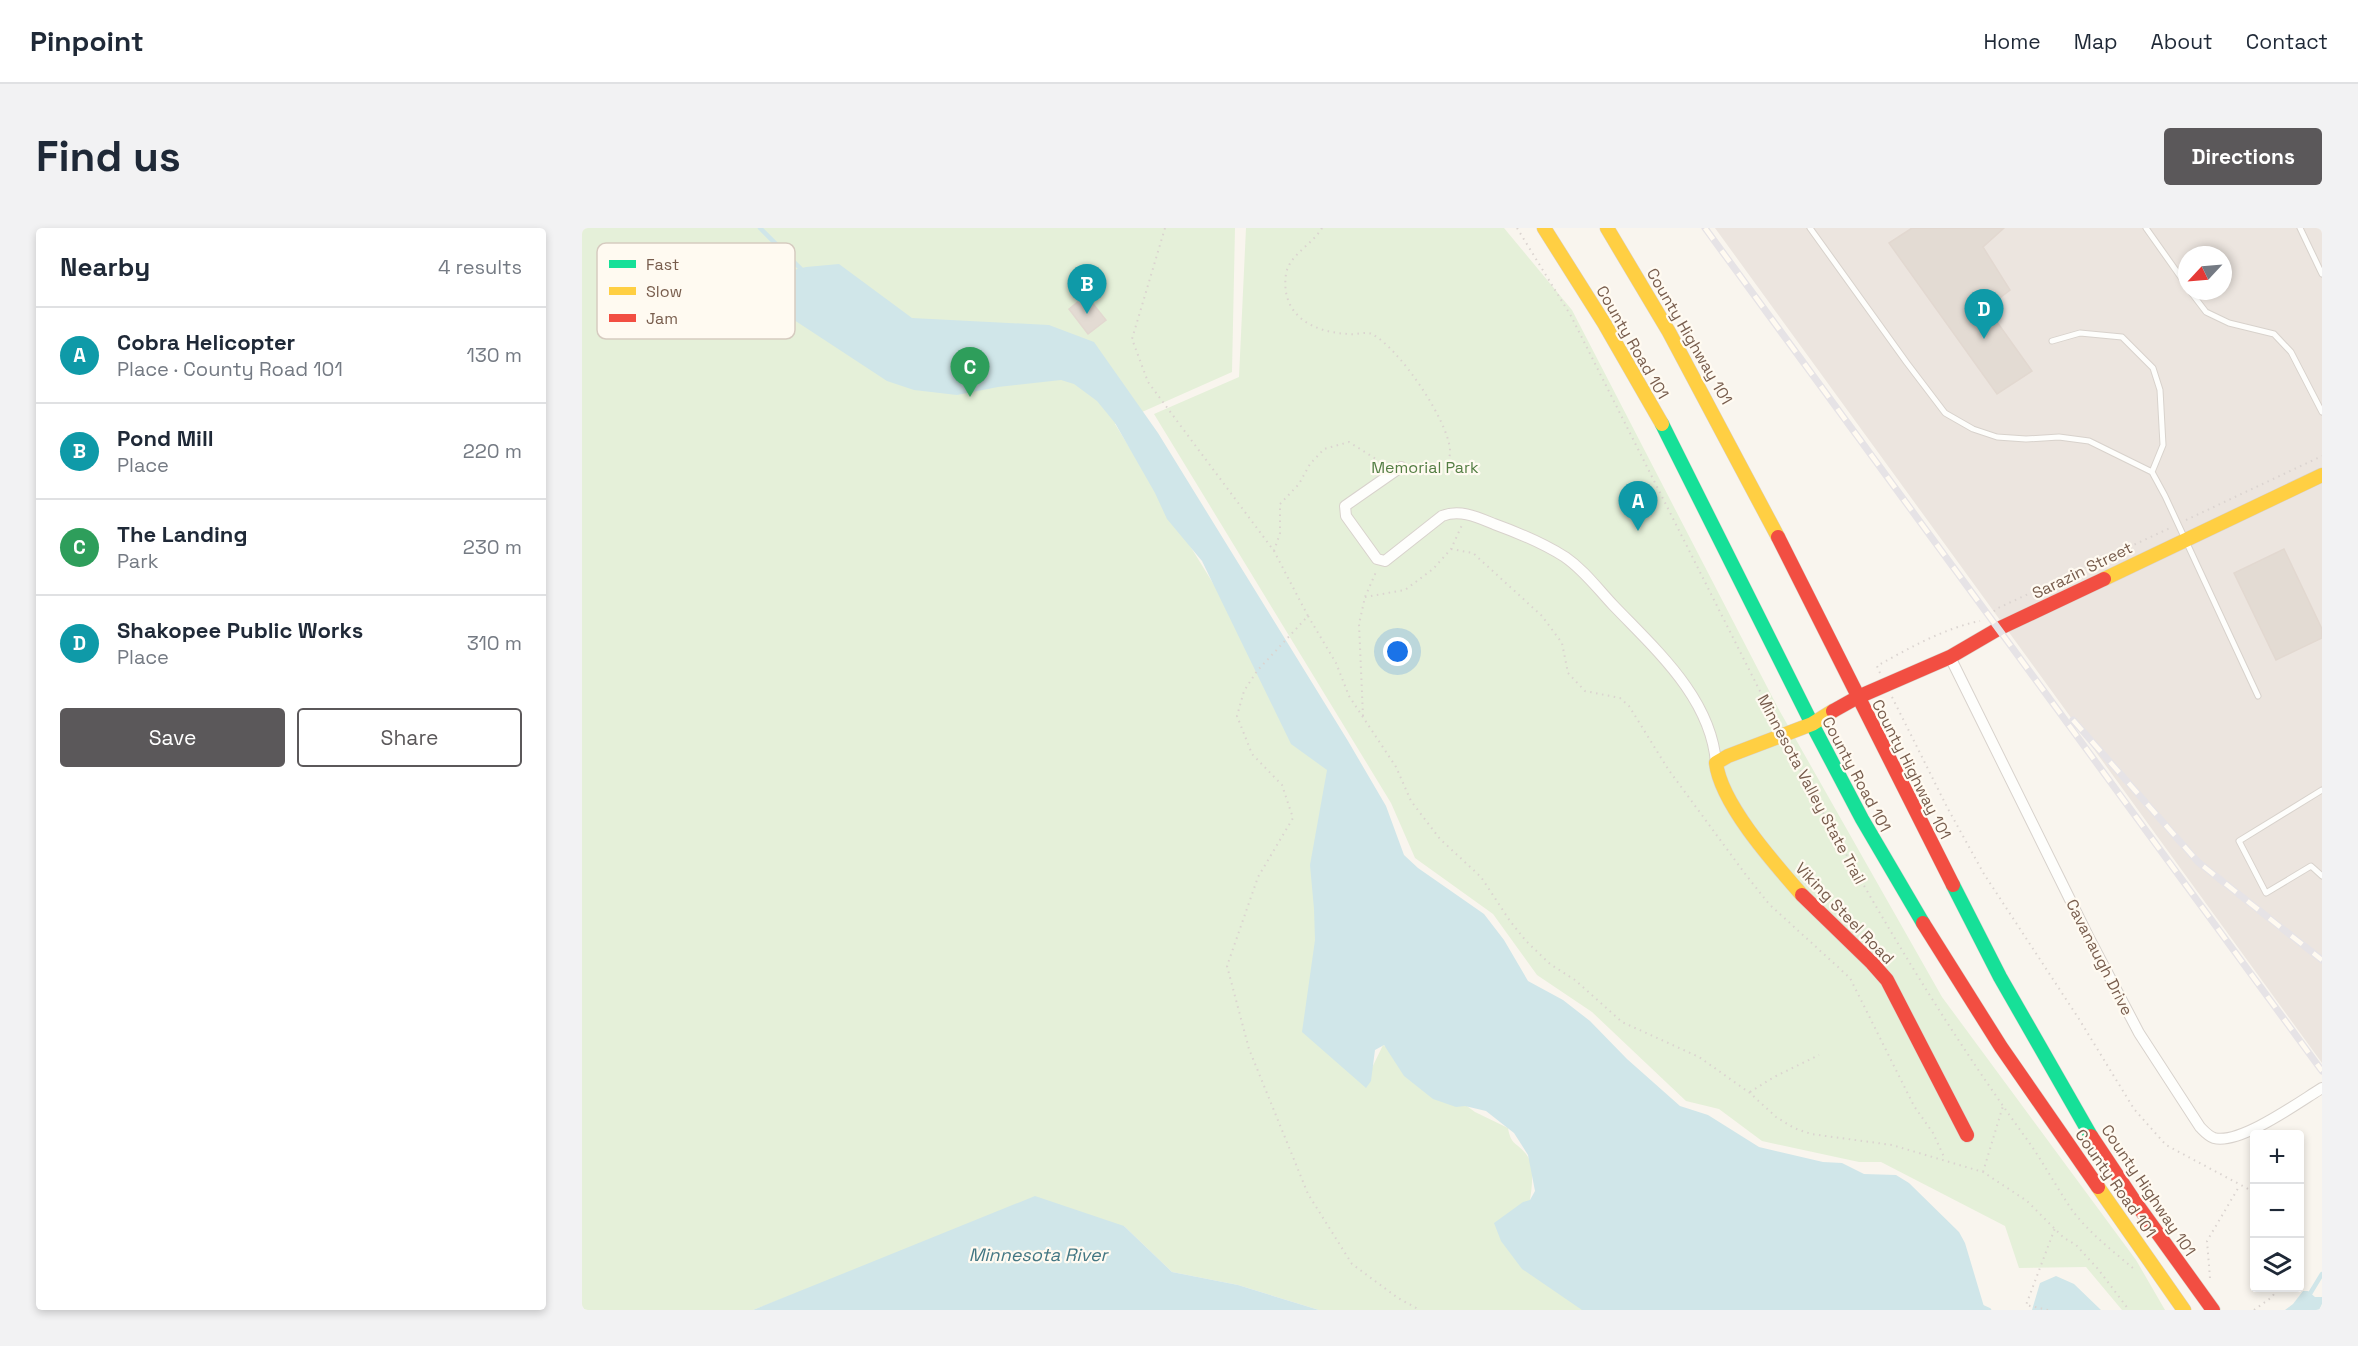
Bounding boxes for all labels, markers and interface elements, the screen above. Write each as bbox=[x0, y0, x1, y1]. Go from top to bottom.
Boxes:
text: Pinpoint bbox=[30, 23, 144, 59]
text: Home bbox=[1983, 28, 2041, 55]
text: Map bbox=[2074, 28, 2118, 55]
text: About bbox=[2151, 28, 2213, 55]
text: Contact bbox=[2246, 28, 2328, 55]
button: Directions bbox=[2164, 128, 2322, 185]
text: Find us bbox=[36, 130, 181, 183]
legend bbox=[597, 243, 795, 339]
north arrow bbox=[2178, 246, 2232, 300]
text: Nearby bbox=[60, 250, 150, 284]
text: 4 results bbox=[438, 254, 522, 280]
text: Fast bbox=[646, 254, 679, 275]
pin: B bbox=[1068, 264, 1106, 314]
street label: County Highway 101 bbox=[1642, 264, 1737, 408]
text: Slow bbox=[646, 281, 682, 302]
street label: County Road 101 bbox=[1592, 282, 1674, 403]
pin: D bbox=[1964, 290, 2004, 339]
text: Jam bbox=[646, 308, 678, 329]
text: Cobra Helicopter bbox=[117, 328, 295, 356]
text: A bbox=[73, 342, 86, 368]
text: 130 m bbox=[466, 342, 522, 368]
pin: C bbox=[950, 348, 990, 397]
text: Place · County Road 101 bbox=[117, 356, 343, 382]
text: Pond Mill bbox=[117, 424, 214, 452]
text: B bbox=[73, 438, 86, 464]
text: 220 m bbox=[463, 438, 522, 464]
text: Place bbox=[117, 452, 169, 478]
park label: Memorial Park bbox=[1371, 457, 1479, 478]
pin: A bbox=[1618, 482, 1658, 531]
text: The Landing bbox=[117, 520, 247, 548]
text: C bbox=[73, 534, 86, 560]
text: 230 m bbox=[463, 534, 522, 560]
street label: Sarazin Street bbox=[2029, 537, 2136, 604]
text: Park bbox=[117, 548, 159, 574]
text: Shakopee Public Works bbox=[117, 616, 363, 644]
text: D bbox=[73, 630, 86, 656]
text: 310 m bbox=[467, 630, 522, 656]
your location bbox=[1383, 637, 1412, 666]
text: Place bbox=[117, 644, 169, 670]
street label: Minnesota Valley State Trail bbox=[1753, 691, 1871, 888]
street label: County Highway 101 bbox=[1867, 696, 1956, 843]
button: Save bbox=[60, 708, 285, 767]
button: Share bbox=[297, 708, 522, 767]
street label: County Road 101 bbox=[1817, 713, 1896, 836]
street label: Viking Steel Road bbox=[1791, 858, 1899, 969]
street label: Cavanaugh Drive bbox=[2061, 896, 2138, 1019]
street label: County Highway 101 bbox=[2097, 1120, 2200, 1260]
street label: County Road 101 bbox=[2070, 1125, 2161, 1242]
map controls bbox=[2250, 1130, 2304, 1292]
button: + bbox=[2250, 1130, 2304, 1184]
button: − bbox=[2250, 1184, 2304, 1238]
button: layers bbox=[2250, 1238, 2304, 1292]
water label: Minnesota River bbox=[969, 1243, 1110, 1266]

